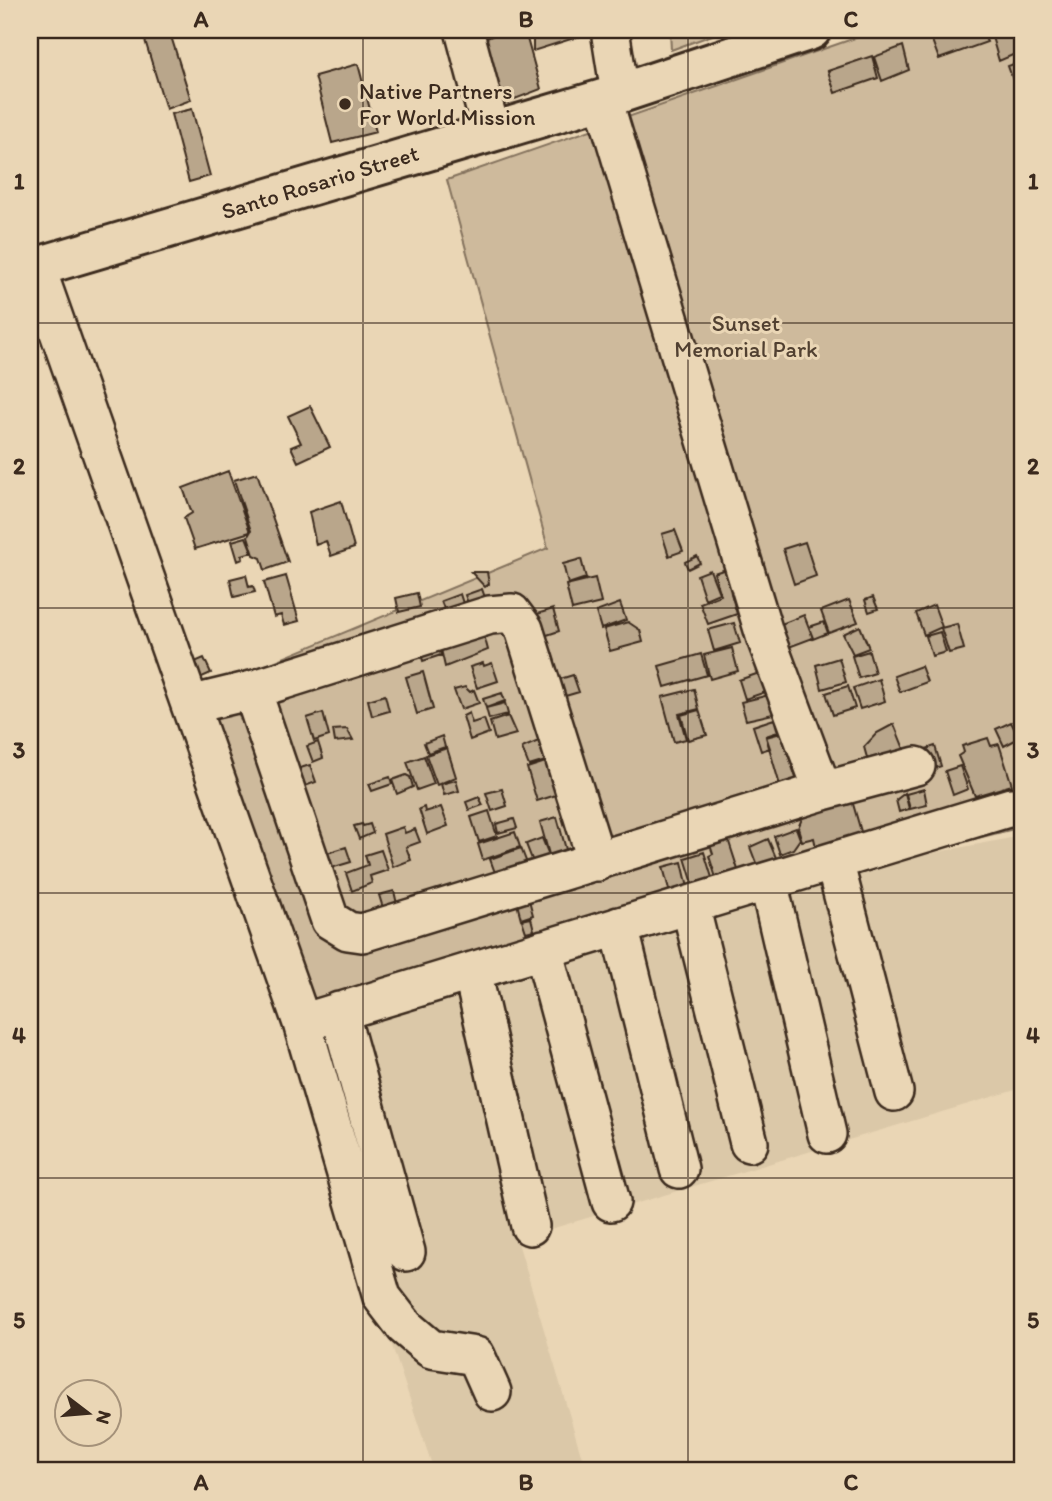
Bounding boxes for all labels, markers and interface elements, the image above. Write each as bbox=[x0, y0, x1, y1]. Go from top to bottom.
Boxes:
text: A bbox=[193, 5, 209, 33]
text: B bbox=[519, 5, 534, 33]
text: C bbox=[844, 5, 859, 33]
place label: Native Partners For World Mission bbox=[359, 77, 535, 131]
marker: Native Partners For World Mission bbox=[337, 96, 353, 112]
street label: Santo Rosario Street bbox=[218, 139, 422, 225]
text: 1 bbox=[14, 167, 25, 195]
text: 1 bbox=[1028, 167, 1039, 195]
park label: Sunset Memorial Park bbox=[674, 309, 818, 363]
text: 2 bbox=[13, 452, 26, 480]
text: 2 bbox=[1027, 452, 1040, 480]
text: 3 bbox=[13, 736, 26, 764]
text: 3 bbox=[1027, 736, 1040, 764]
text: 4 bbox=[12, 1021, 26, 1049]
text: 4 bbox=[1026, 1021, 1040, 1049]
text: 5 bbox=[13, 1306, 25, 1334]
text: 5 bbox=[1027, 1306, 1039, 1334]
north arrow bbox=[52, 1378, 122, 1448]
text: N bbox=[91, 1408, 117, 1427]
text: A bbox=[193, 1468, 209, 1496]
text: B bbox=[519, 1468, 534, 1496]
text: C bbox=[844, 1468, 859, 1496]

